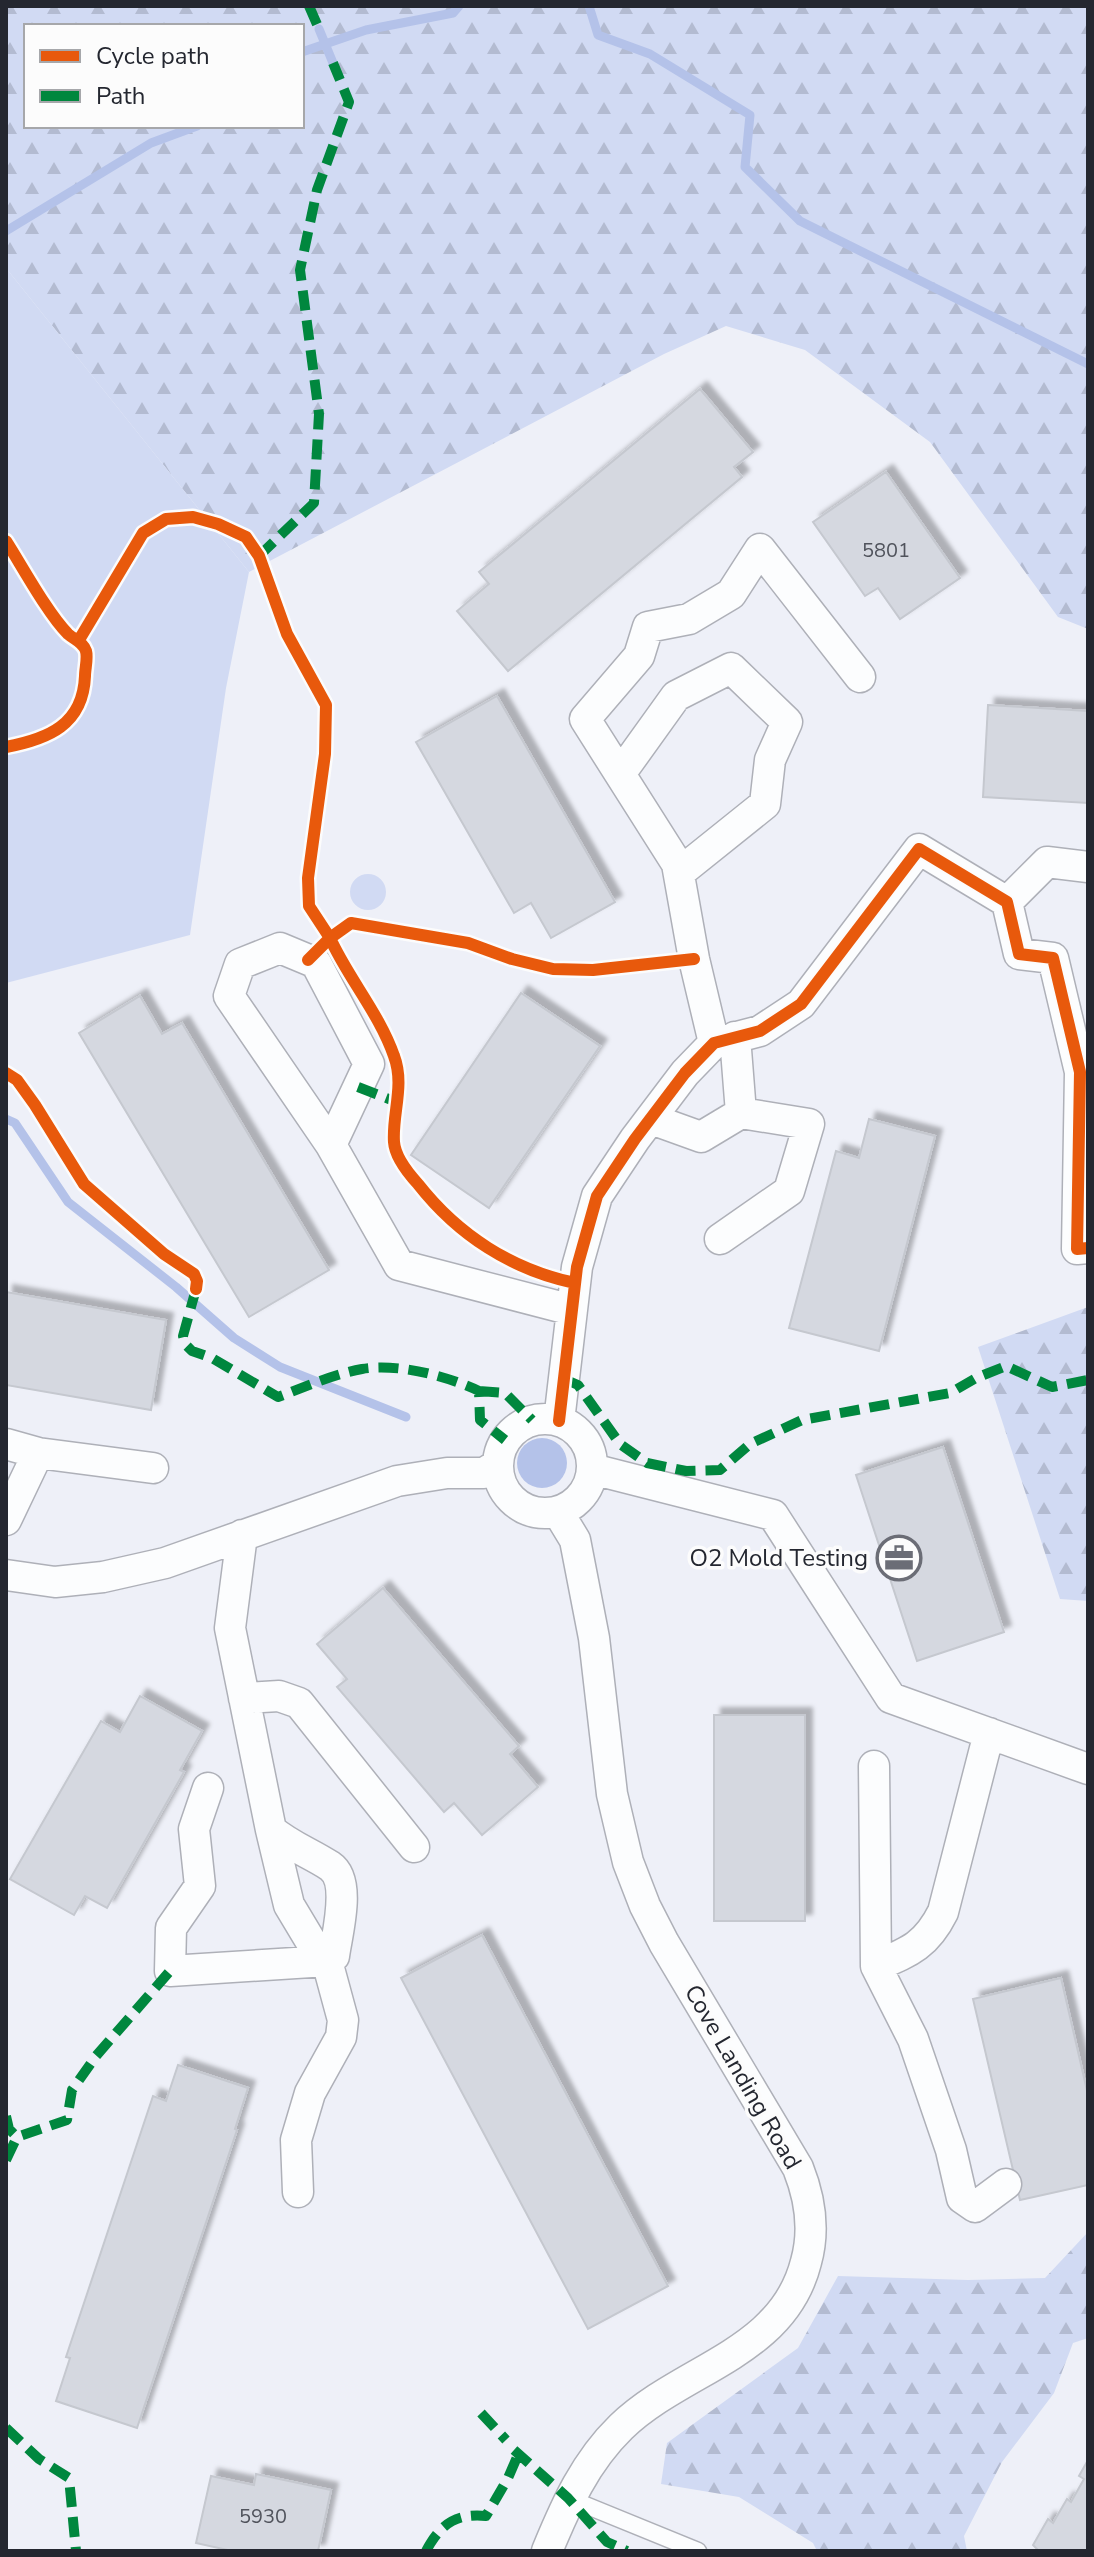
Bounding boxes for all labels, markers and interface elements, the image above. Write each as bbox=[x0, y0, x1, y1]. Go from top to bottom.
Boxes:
legend bbox=[24, 24, 304, 128]
text: Cycle path bbox=[96, 40, 210, 72]
text: Path bbox=[96, 80, 145, 112]
house number: 5801 bbox=[862, 537, 910, 564]
office icon: O2 Mold Testing bbox=[875, 1534, 923, 1582]
place label: O2 Mold Testing bbox=[690, 1542, 868, 1574]
street label: Cove Landing Road bbox=[677, 1979, 809, 2175]
house number: 5930 bbox=[239, 2503, 287, 2530]

